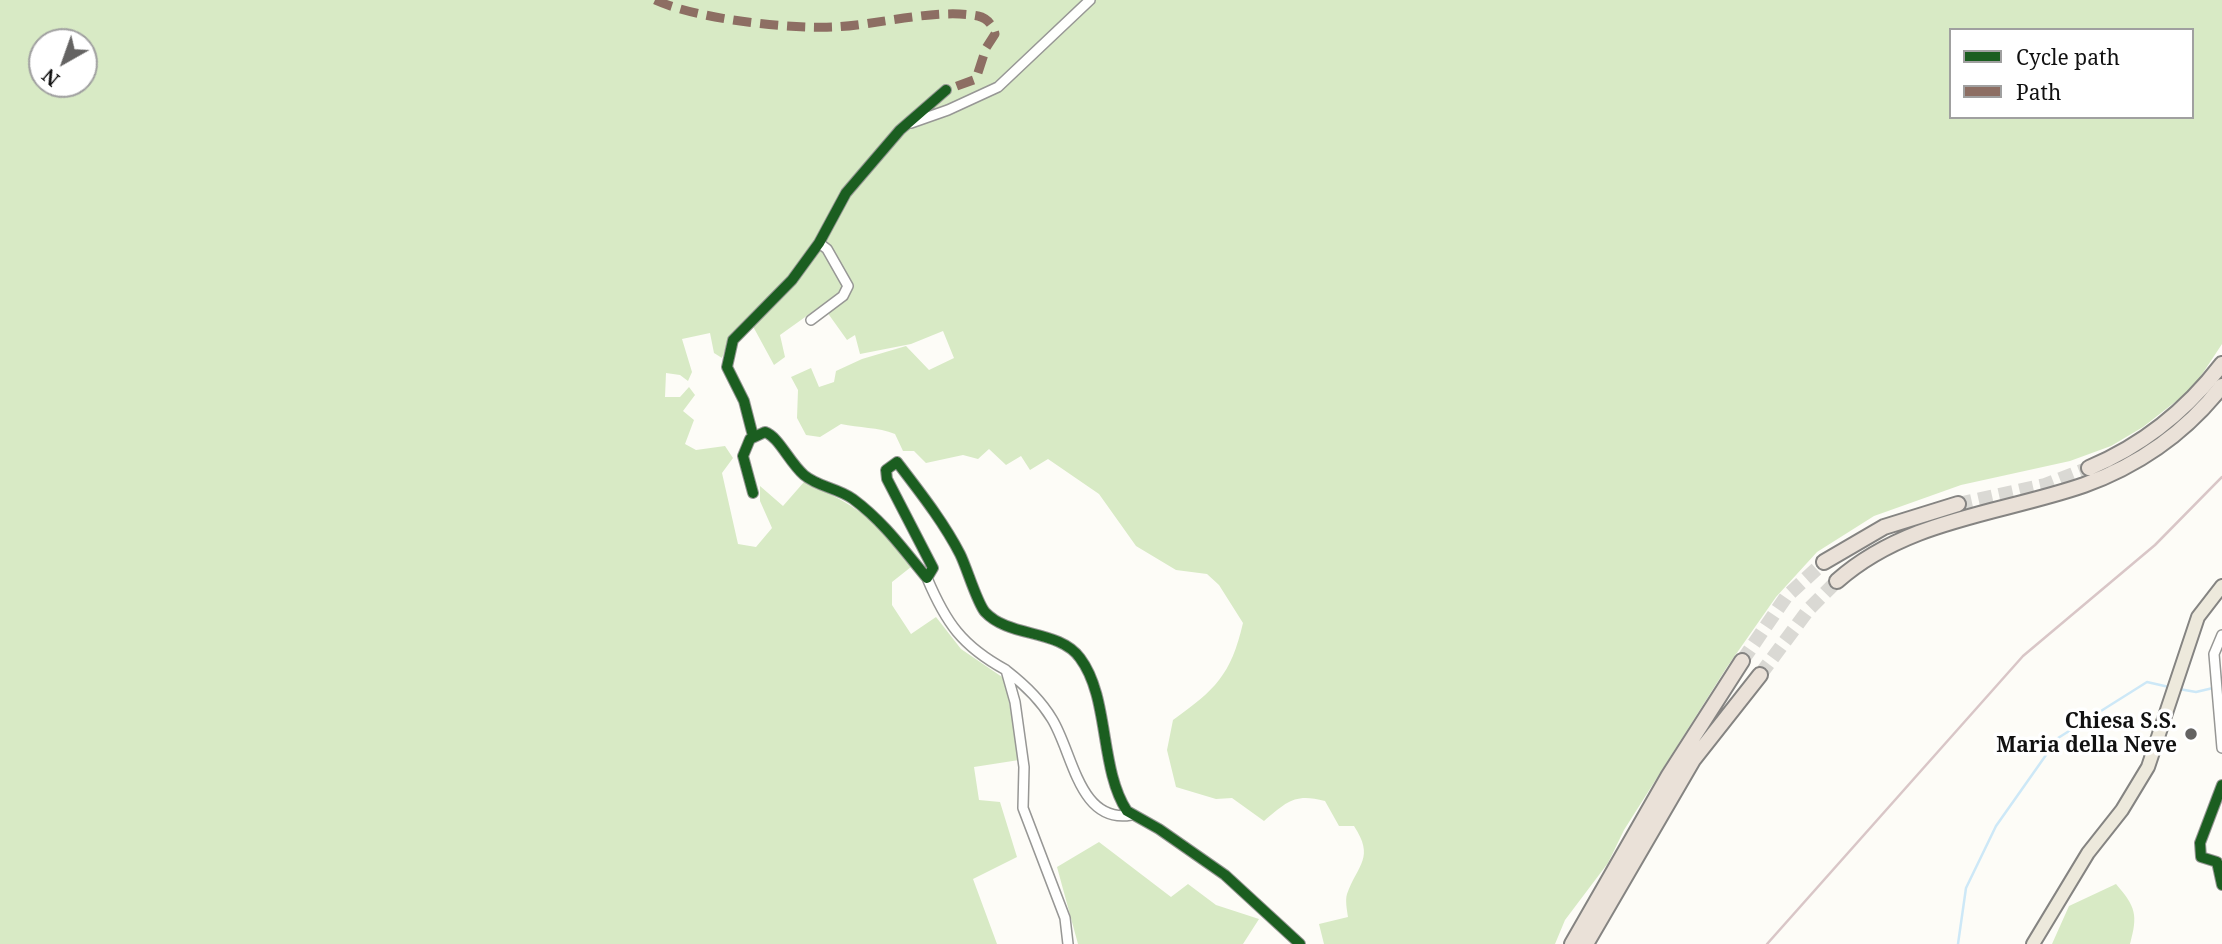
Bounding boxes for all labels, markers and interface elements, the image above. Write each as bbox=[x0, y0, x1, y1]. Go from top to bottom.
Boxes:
north arrow bbox=[28, 28, 98, 98]
legend bbox=[1949, 28, 2194, 119]
text: Cycle path bbox=[2016, 43, 2120, 71]
text: N bbox=[37, 63, 65, 92]
text: Path bbox=[2016, 78, 2061, 106]
place label: Chiesa S.S. Maria della Neve bbox=[1996, 709, 2177, 759]
marker: Chiesa S.S. Maria della Neve bbox=[2183, 726, 2199, 742]

